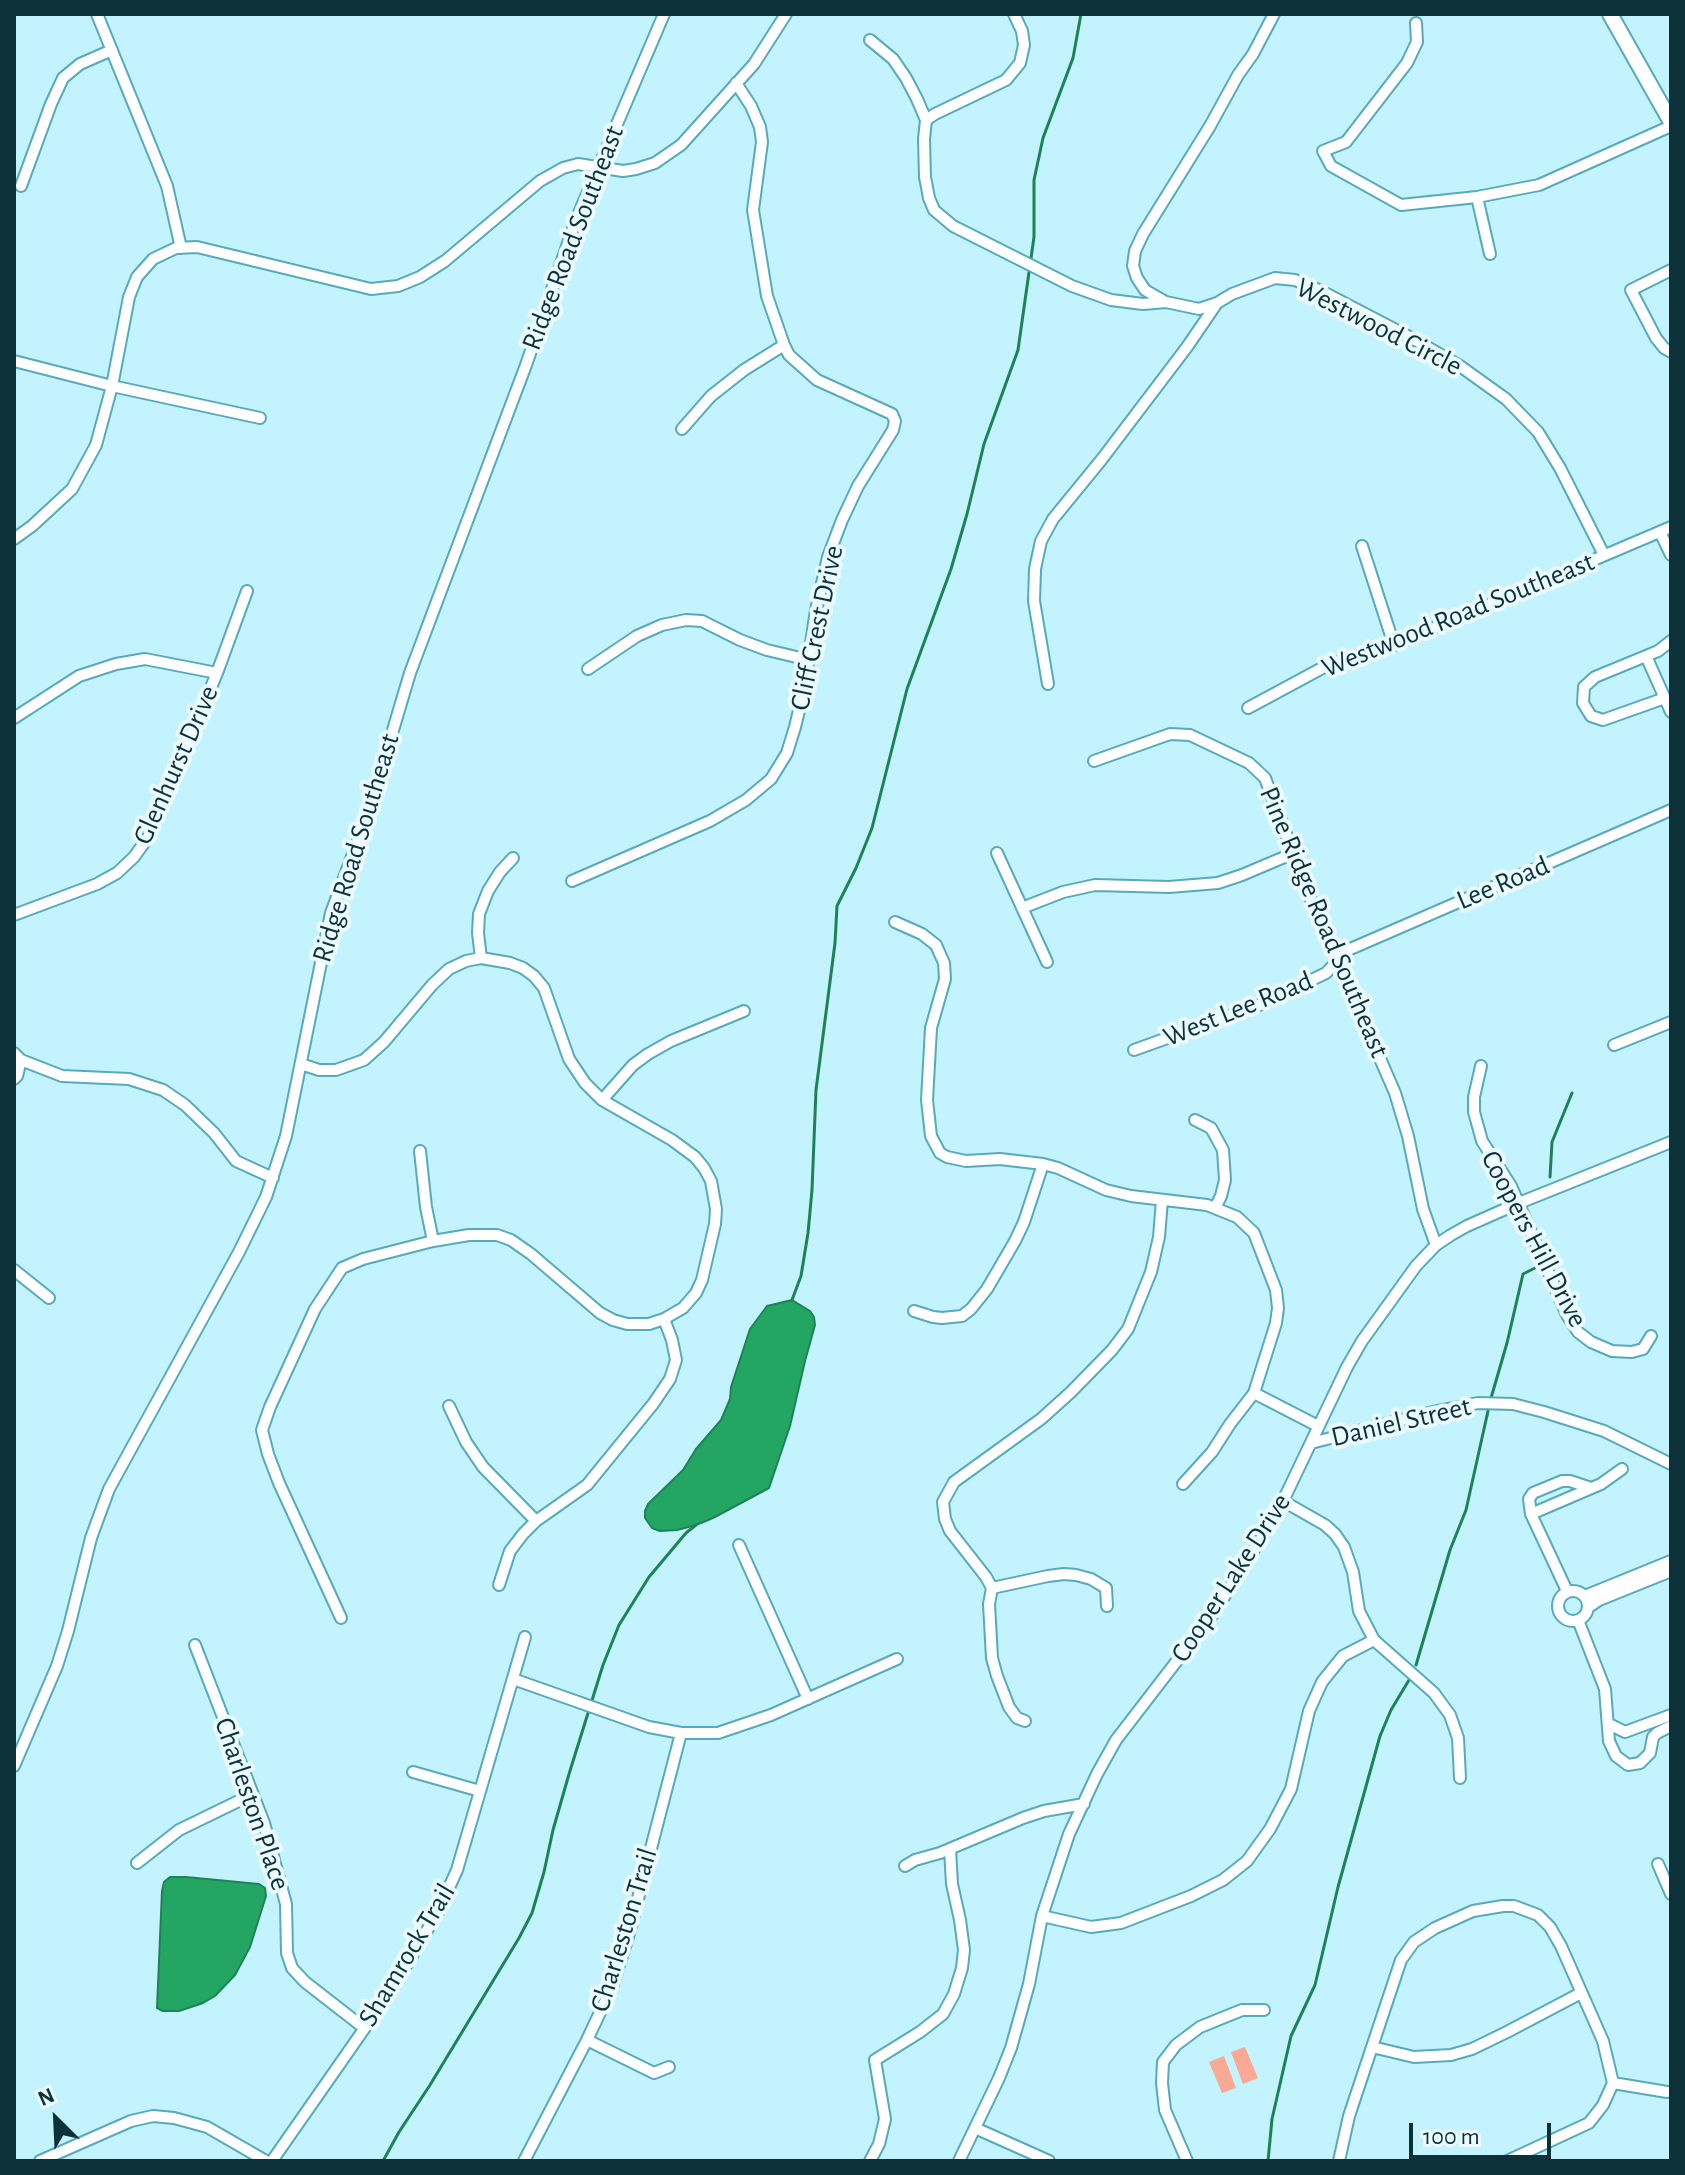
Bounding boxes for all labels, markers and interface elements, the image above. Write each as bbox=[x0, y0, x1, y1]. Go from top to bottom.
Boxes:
street label: Ridge Road Southeast bbox=[515, 121, 631, 355]
street label: Westwood Circle bbox=[1290, 271, 1468, 383]
street label: Cliff Crest Drive bbox=[783, 542, 851, 714]
street label: Westwood Road Southeast bbox=[1317, 545, 1599, 685]
street label: Glenhurst Drive bbox=[126, 680, 226, 850]
street label: Ridge Road Southeast bbox=[305, 729, 407, 967]
street label: Pine Ridge Road Southeast bbox=[1252, 782, 1396, 1062]
street label: Lee Road bbox=[1452, 849, 1554, 917]
street label: West Lee Road bbox=[1158, 964, 1318, 1054]
street label: Coopers Hill Drive bbox=[1473, 1145, 1595, 1333]
street label: Daniel Street bbox=[1328, 1390, 1474, 1454]
street label: Cooper Lake Drive bbox=[1164, 1487, 1298, 1669]
street label: Charleston Place bbox=[207, 1713, 297, 1895]
street label: Charleston Trail bbox=[583, 1844, 665, 2016]
street label: Shamrock Trail bbox=[351, 1878, 463, 2032]
north arrow bbox=[16, 2079, 96, 2159]
text: N bbox=[35, 2084, 58, 2110]
scale bar bbox=[1413, 2107, 1555, 2157]
text: 100 m bbox=[1423, 2125, 1480, 2149]

